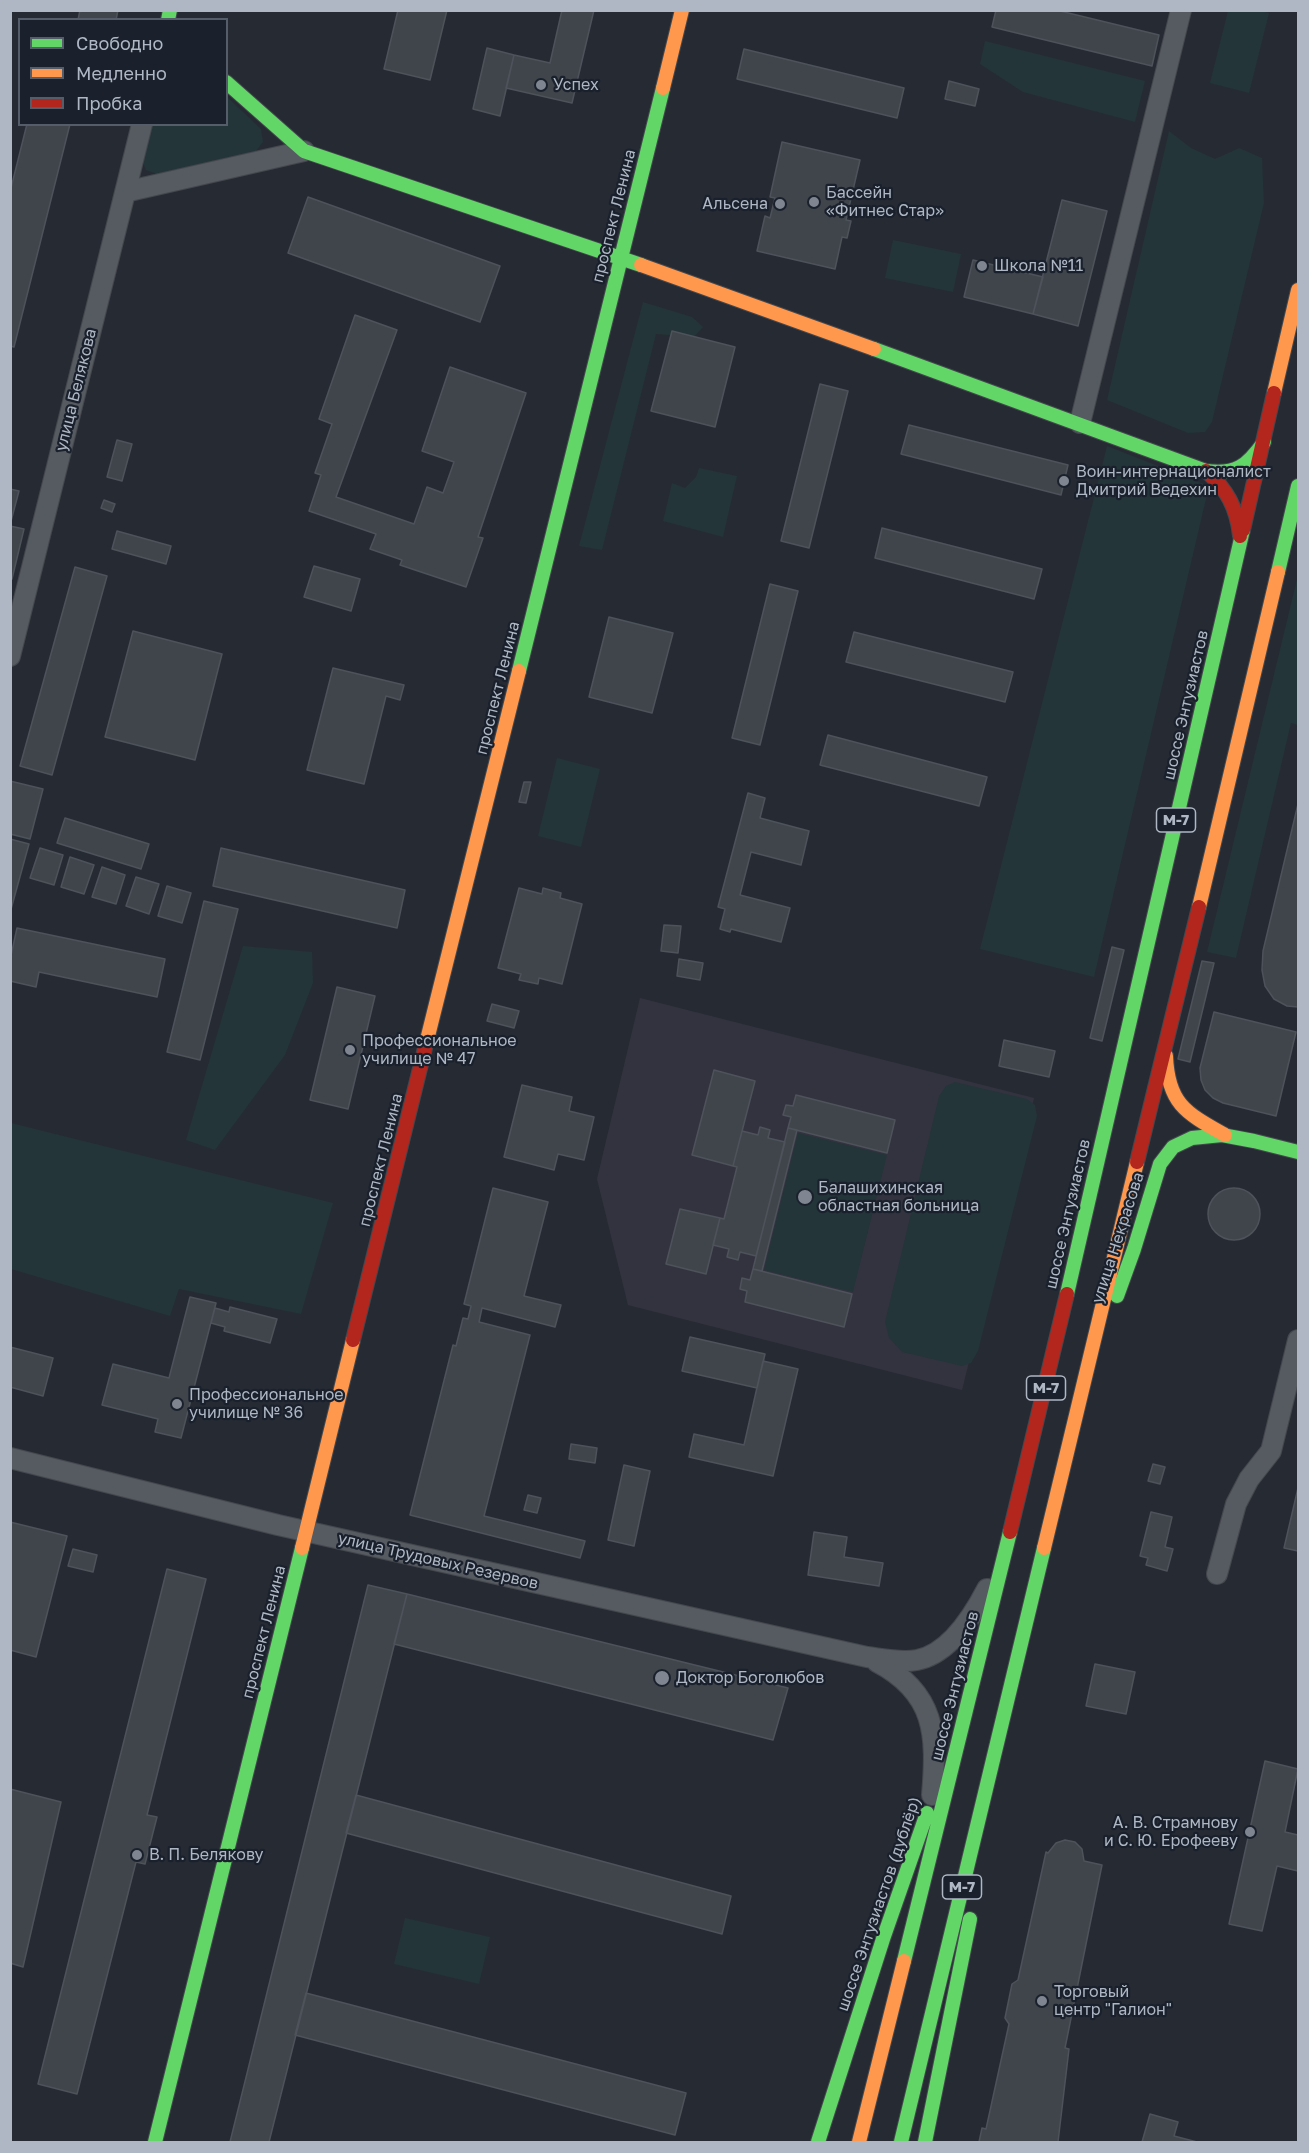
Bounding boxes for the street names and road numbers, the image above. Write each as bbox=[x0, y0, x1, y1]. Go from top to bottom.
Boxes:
street label: проспект Ленина bbox=[588, 147, 640, 285]
street label: улица Белякова bbox=[51, 327, 101, 453]
street label: проспект Ленина bbox=[472, 619, 524, 757]
street label: шоссе Энтузиастов bbox=[1159, 628, 1213, 782]
road number: М-7 bbox=[1156, 808, 1196, 832]
street label: проспект Ленина bbox=[355, 1091, 407, 1229]
street label: шоссе Энтузиастов bbox=[1041, 1137, 1095, 1291]
street label: улица Некрасова bbox=[1088, 1170, 1148, 1306]
road number: М-7 bbox=[1026, 1376, 1066, 1400]
street label: улица Трудовых Резервов bbox=[336, 1529, 540, 1593]
street label: проспект Ленина bbox=[238, 1563, 290, 1701]
street label: шоссе Энтузиастов bbox=[927, 1609, 983, 1763]
street label: шоссе Энтузиастов (дублёр) bbox=[833, 1794, 925, 2014]
road number: М-7 bbox=[942, 1875, 982, 1899]

